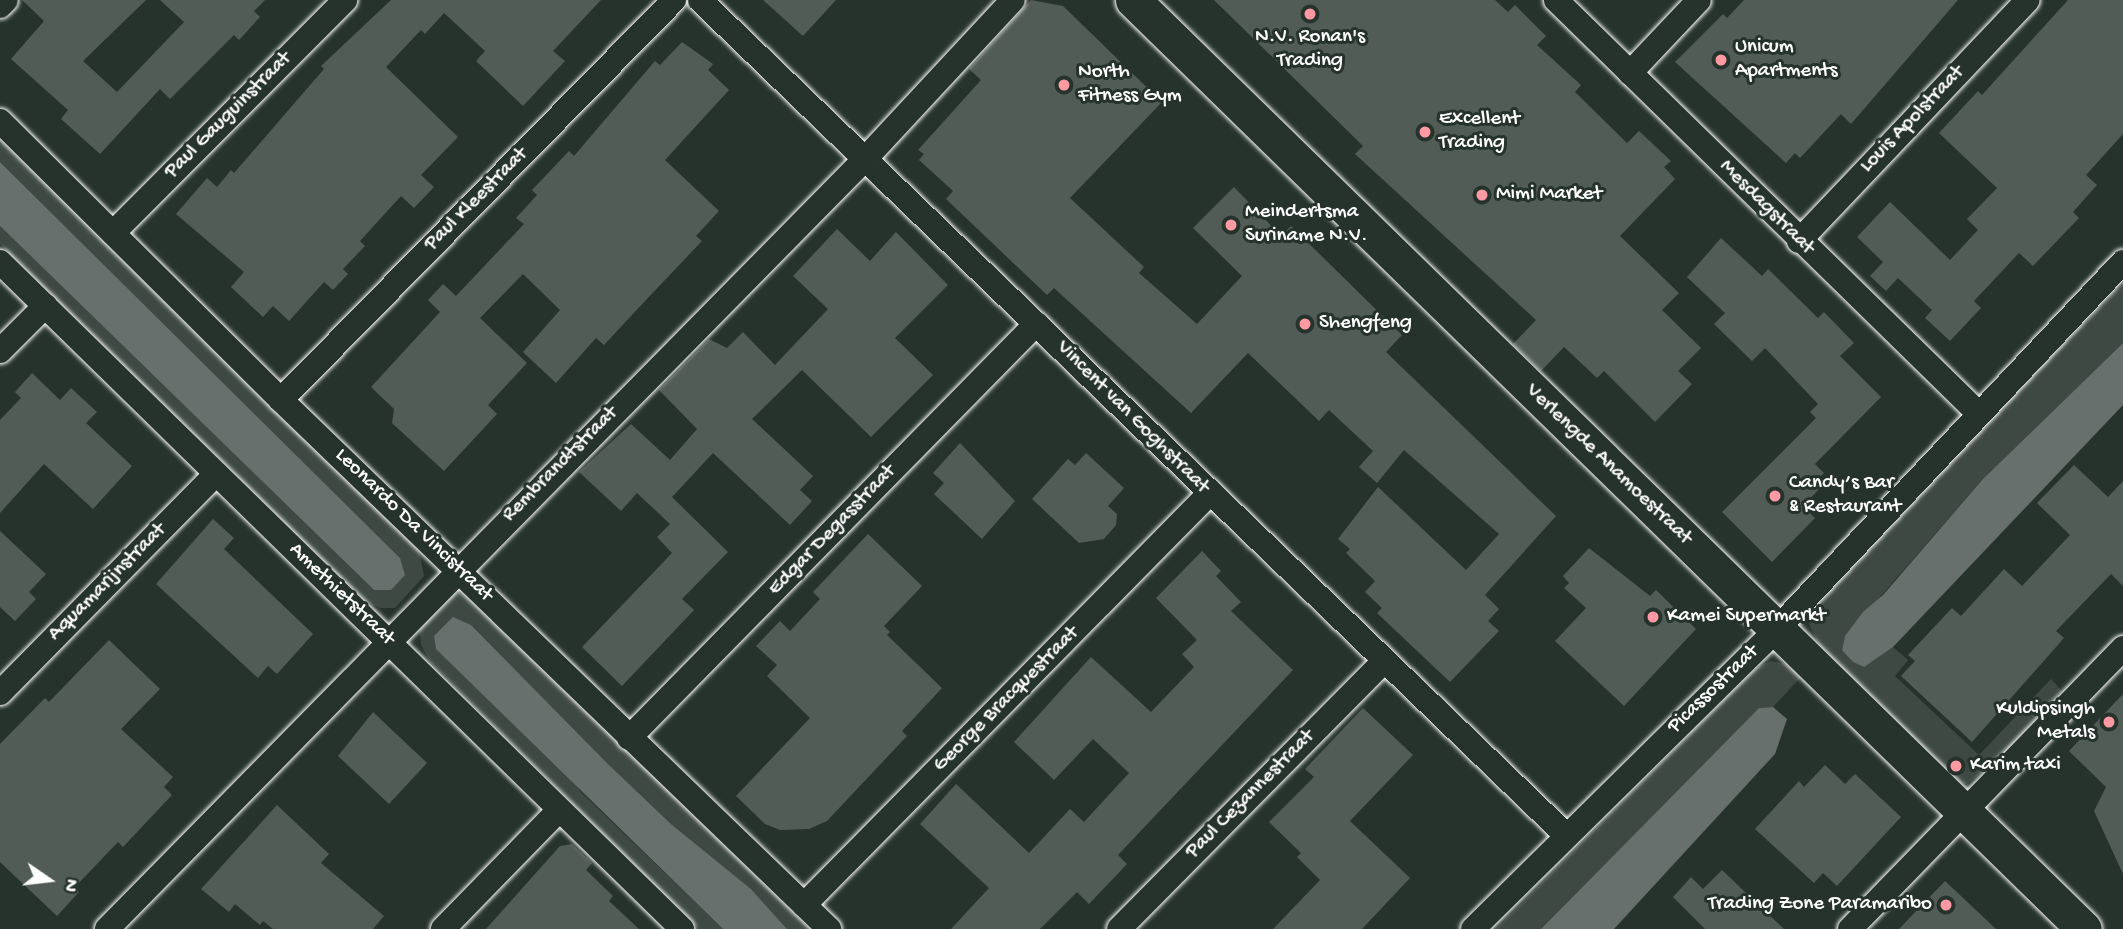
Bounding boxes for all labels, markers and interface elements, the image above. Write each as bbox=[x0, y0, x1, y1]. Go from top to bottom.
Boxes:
marker: N.V. Ronan's Trading bbox=[1302, 6, 1318, 22]
place label: N.V. Ronan's Trading bbox=[1255, 25, 1365, 75]
place label: Unicum Apartments bbox=[1735, 35, 1837, 85]
street label: Paul Gauguinstraat bbox=[160, 47, 298, 185]
marker: Unicum Apartments bbox=[1713, 52, 1729, 68]
place label: North Fitness Gym bbox=[1078, 60, 1182, 110]
street label: Louis Apolstraat bbox=[1855, 61, 1971, 179]
marker: North Fitness Gym bbox=[1056, 77, 1072, 93]
place label: Excellent Trading bbox=[1439, 107, 1520, 157]
marker: Excellent Trading bbox=[1417, 124, 1433, 140]
street label: Paul Kleestraat bbox=[420, 143, 534, 257]
street label: Mesdagstraat bbox=[1713, 155, 1819, 261]
place label: Mimi Market bbox=[1496, 182, 1602, 208]
marker: Mimi Market bbox=[1474, 187, 1490, 203]
place label: Meindertsma Suriname N.V. bbox=[1245, 200, 1368, 250]
marker: Meindertsma Suriname N.V. bbox=[1223, 217, 1239, 233]
place label: Shengfeng bbox=[1319, 311, 1412, 337]
marker: Shengfeng bbox=[1297, 316, 1313, 332]
street label: Vincent van Goghstraat bbox=[1050, 336, 1214, 500]
street label: Verlengde Anamoestraat bbox=[1519, 379, 1697, 551]
street label: Rembrandtstraat bbox=[498, 402, 624, 528]
street label: Leonardo Da Vincistraat bbox=[329, 444, 497, 608]
street label: Edgar Degasstraat bbox=[764, 460, 902, 602]
place label: Candy’s Bar & Restaurant bbox=[1789, 471, 1901, 521]
marker: Candy’s Bar & Restaurant bbox=[1767, 488, 1783, 504]
street label: Aquamarijnstraat bbox=[44, 519, 172, 647]
street label: Amethietstraat bbox=[283, 538, 399, 652]
place label: Kamei Supermarkt bbox=[1667, 604, 1826, 630]
marker: Kamei Supermarkt bbox=[1645, 609, 1661, 625]
street label: George Bracquestraat bbox=[929, 622, 1085, 778]
street label: Picassostraat bbox=[1663, 640, 1765, 740]
place label: Kuldipsingh Metals bbox=[1996, 697, 2095, 747]
marker: Kuldipsingh Metals bbox=[2101, 714, 2117, 730]
street label: Paul Cezannestraat bbox=[1181, 725, 1321, 865]
place label: Karim taxi bbox=[1970, 753, 2061, 779]
marker: Karim taxi bbox=[1948, 758, 1964, 774]
north arrow bbox=[14, 845, 84, 915]
text: N bbox=[57, 876, 83, 894]
place label: Trading Zone Paramaribo bbox=[1708, 892, 1932, 918]
marker: Trading Zone Paramaribo bbox=[1938, 897, 1954, 913]

